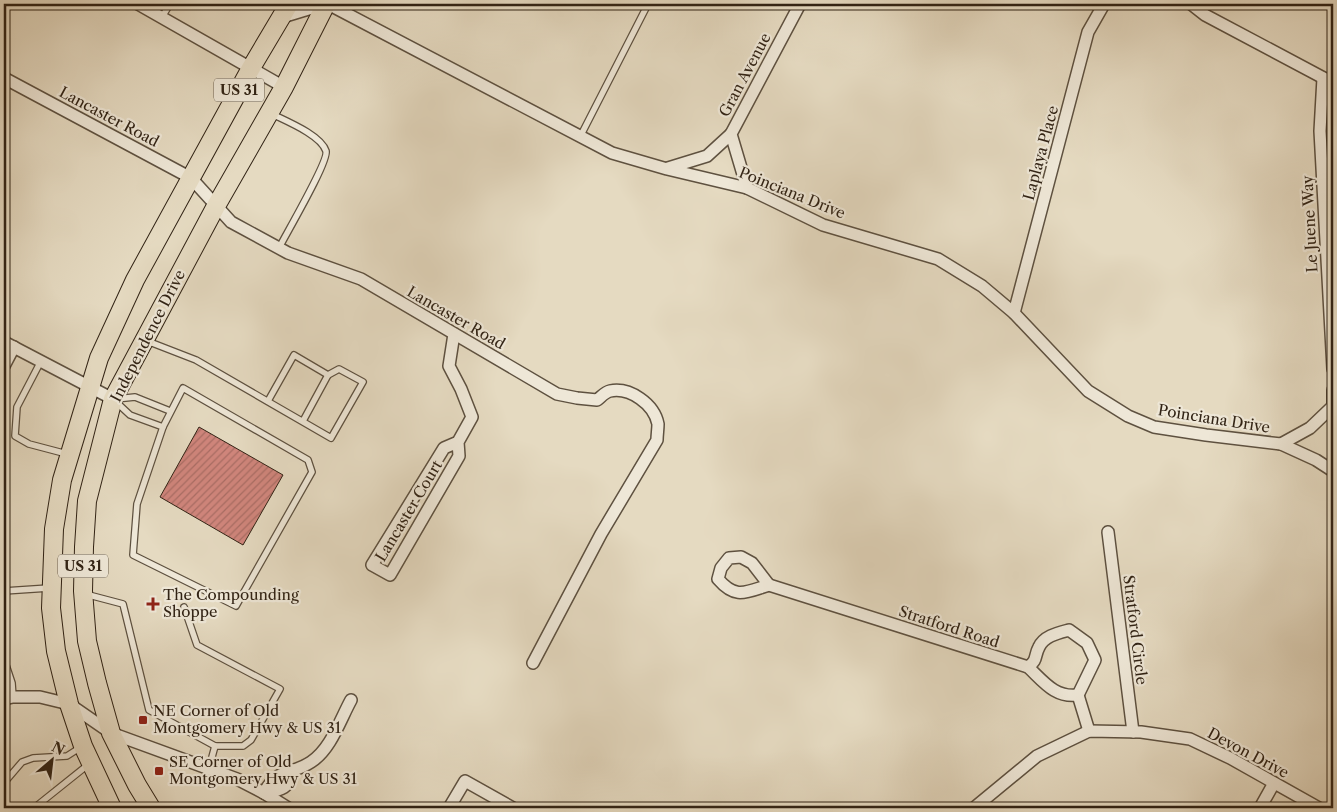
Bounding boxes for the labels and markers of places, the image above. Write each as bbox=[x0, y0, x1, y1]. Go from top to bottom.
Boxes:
place label: The Compounding Shoppe bbox=[163, 585, 299, 621]
marker: The Compounding Shoppe bbox=[147, 598, 159, 610]
place label: NE Corner of Old Montgomery Hwy & US 31 bbox=[153, 701, 342, 737]
marker: NE Corner of Old Montgomery Hwy & US 31 bbox=[137, 714, 149, 726]
place label: SE Corner of Old Montgomery Hwy & US 31 bbox=[169, 752, 358, 788]
marker: SE Corner of Old Montgomery Hwy & US 31 bbox=[153, 765, 165, 777]

